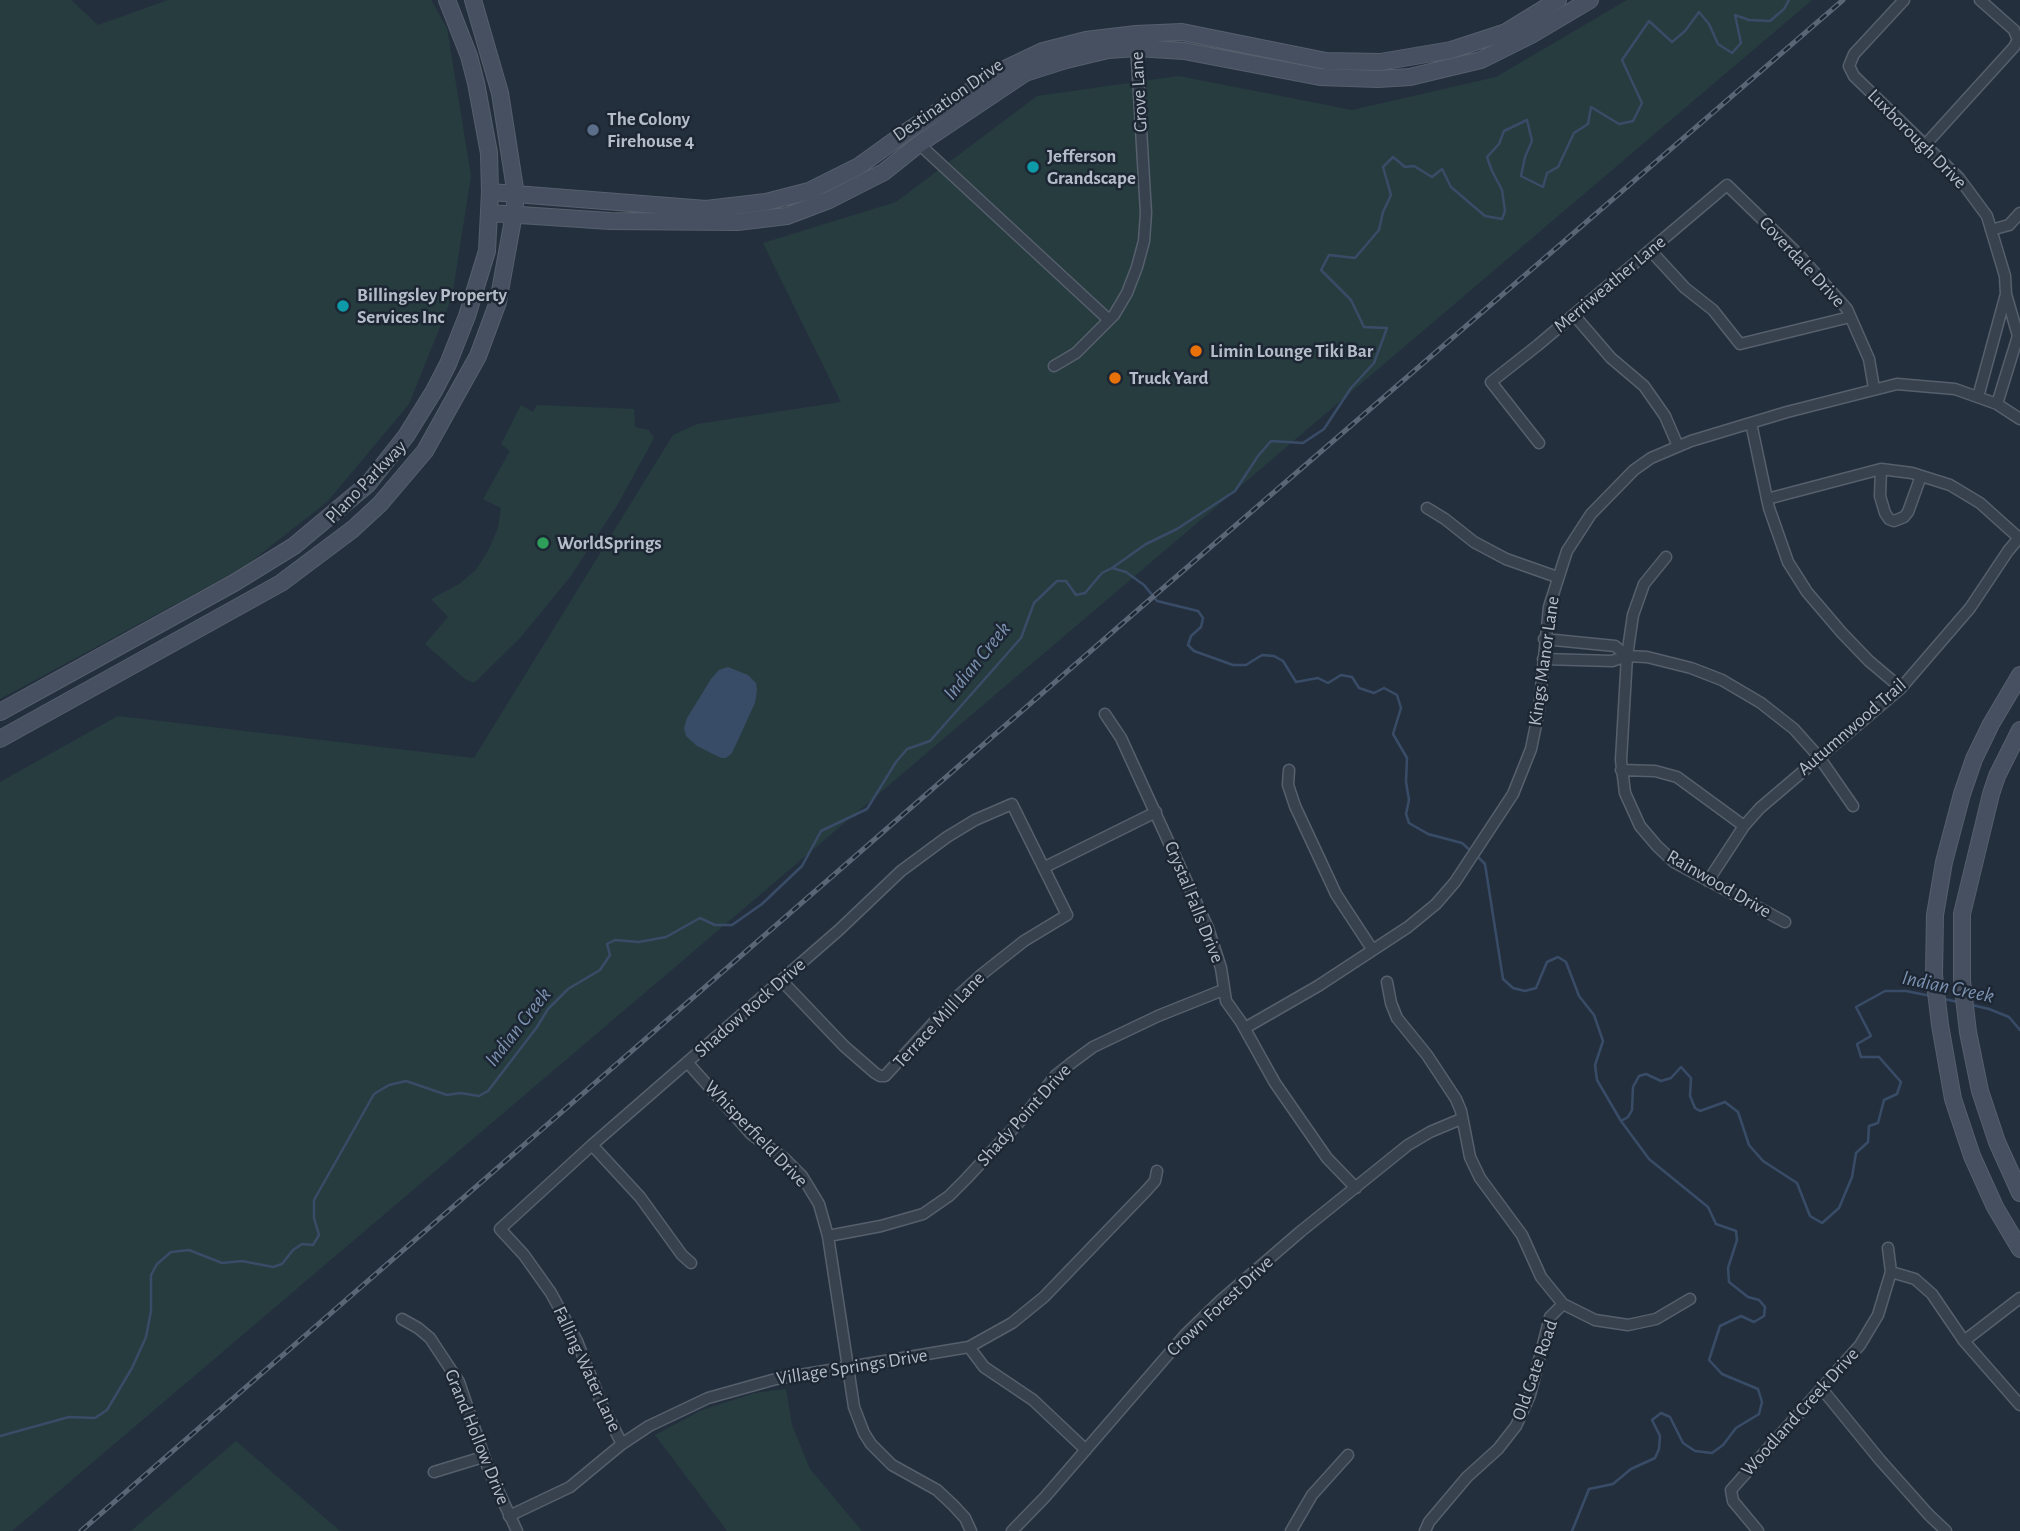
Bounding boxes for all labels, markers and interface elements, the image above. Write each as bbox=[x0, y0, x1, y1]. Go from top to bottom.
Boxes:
street label: Grove Lane bbox=[1125, 51, 1153, 133]
street label: Destination Drive bbox=[888, 54, 1008, 146]
street label: Luxborough Drive bbox=[1862, 84, 1972, 194]
place label: The Colony Firehouse 4 bbox=[607, 108, 694, 152]
marker: The Colony Firehouse 4 bbox=[585, 122, 601, 138]
place label: Jefferson Grandscape bbox=[1047, 145, 1136, 189]
marker: Jefferson Grandscape bbox=[1025, 159, 1041, 175]
street label: Coverdale Drive bbox=[1754, 212, 1850, 312]
street label: Merriweather Lane bbox=[1549, 230, 1671, 338]
place label: Billingsley Property Services Inc bbox=[357, 284, 507, 328]
marker: Billingsley Property Services Inc bbox=[335, 298, 351, 314]
place label: Limin Lounge Tiki Bar bbox=[1210, 340, 1373, 362]
marker: Limin Lounge Tiki Bar bbox=[1188, 343, 1204, 359]
place label: Truck Yard bbox=[1129, 367, 1209, 389]
marker: Truck Yard bbox=[1107, 370, 1123, 386]
street label: Plano Parkway bbox=[321, 435, 411, 529]
place label: WorldSprings bbox=[557, 532, 662, 554]
marker: WorldSprings bbox=[535, 535, 551, 551]
street label: Kings Manor Lane bbox=[1524, 595, 1564, 727]
water label: Indian Creek bbox=[938, 617, 1016, 705]
street label: Autumnwood Trail bbox=[1793, 674, 1911, 780]
street label: Crystal Falls Drive bbox=[1159, 838, 1229, 966]
street label: Rainwood Drive bbox=[1663, 845, 1775, 923]
street label: Shadow Rock Drive bbox=[690, 953, 810, 1063]
water label: Indian Creek bbox=[1900, 965, 1996, 1009]
street label: Terrace Mill Lane bbox=[888, 967, 990, 1073]
water label: Indian Creek bbox=[479, 982, 557, 1072]
street label: Shady Point Drive bbox=[972, 1059, 1076, 1171]
street label: Whisperfield Drive bbox=[699, 1076, 813, 1192]
street label: Crown Forest Drive bbox=[1162, 1251, 1278, 1361]
street label: Falling Water Lane bbox=[548, 1302, 626, 1436]
street label: Old Gate Road bbox=[1507, 1317, 1563, 1423]
street label: Woodland Creek Drive bbox=[1736, 1343, 1864, 1481]
street label: Village Springs Drive bbox=[775, 1344, 929, 1390]
street label: Grand Hollow Drive bbox=[439, 1366, 515, 1508]

